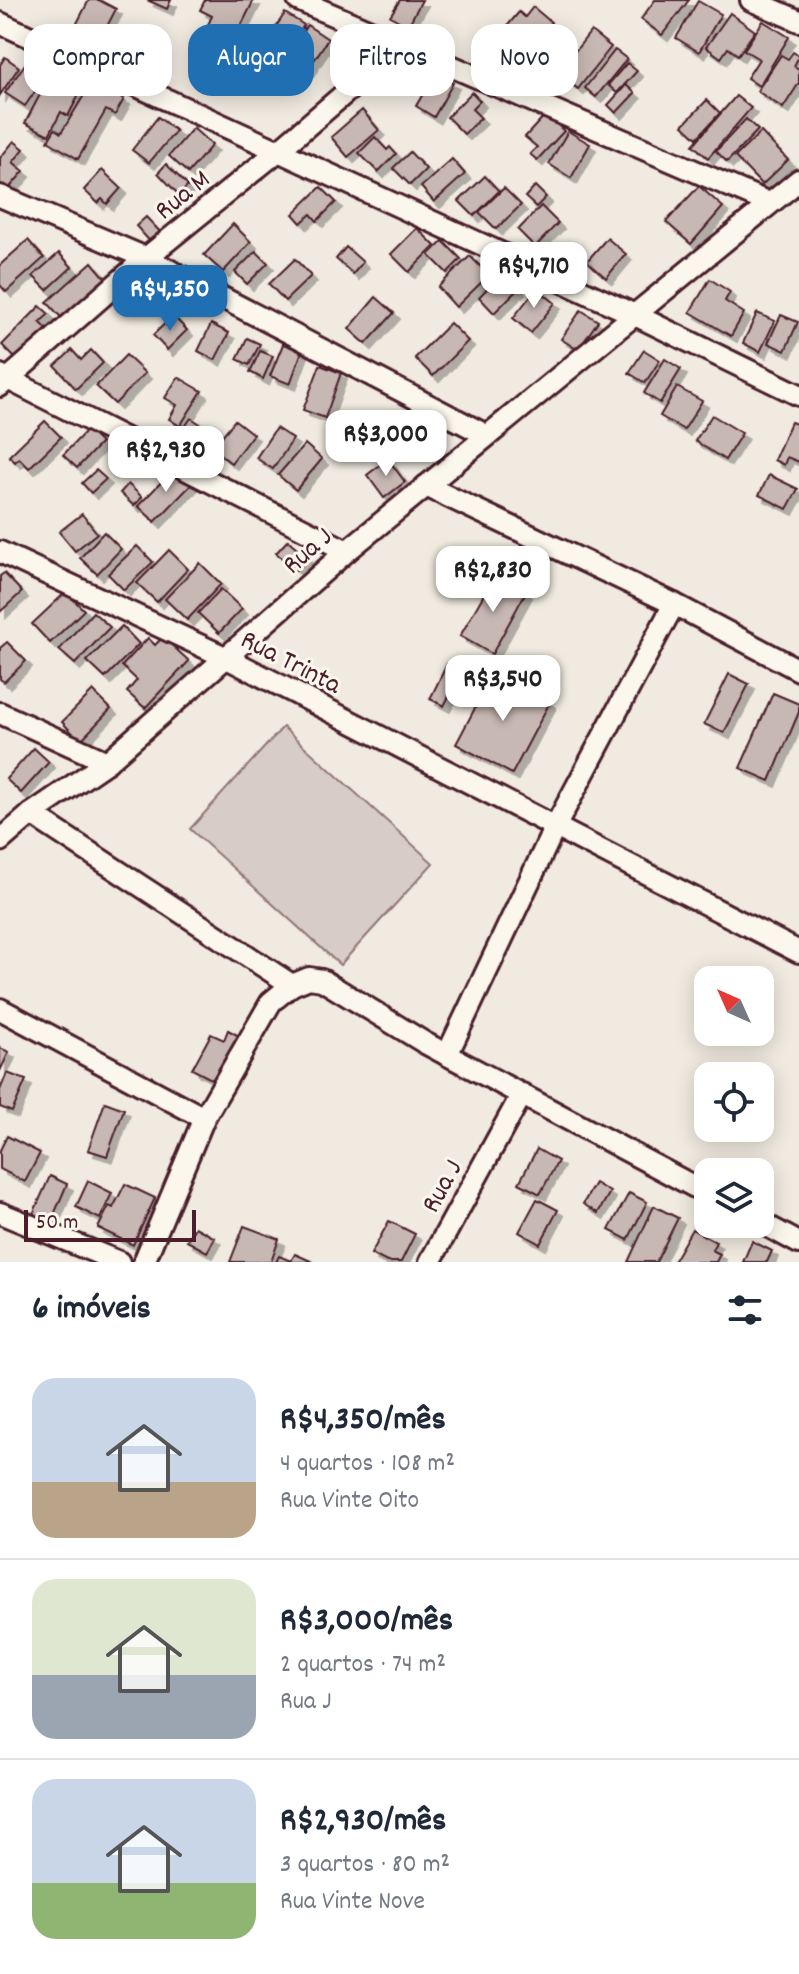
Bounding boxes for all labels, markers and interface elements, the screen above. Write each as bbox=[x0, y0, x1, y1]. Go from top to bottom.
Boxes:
chip: Comprar bbox=[24, 24, 172, 96]
chip: Alugar bbox=[188, 24, 314, 96]
chip: Filtros bbox=[330, 24, 455, 96]
chip: Novo bbox=[471, 24, 578, 96]
street label: Rua M bbox=[148, 162, 221, 232]
pin: R$4,710 bbox=[460, 242, 608, 310]
text: R$4,710 bbox=[498, 249, 570, 286]
pin: R$4,350 bbox=[96, 265, 244, 333]
text: R$4,350 bbox=[130, 272, 210, 309]
pin: R$3,000 bbox=[312, 410, 460, 478]
text: R$3,000 bbox=[344, 417, 428, 454]
pin: R$2,930 bbox=[92, 426, 240, 494]
text: R$2,930 bbox=[126, 433, 206, 470]
street label: Rua J bbox=[275, 519, 343, 586]
pin: R$2,830 bbox=[419, 546, 567, 614]
text: R$2,830 bbox=[454, 553, 532, 590]
street label: Rua Trinta bbox=[232, 622, 348, 707]
pin: R$3,540 bbox=[429, 655, 577, 723]
text: R$3,540 bbox=[463, 662, 543, 699]
north arrow bbox=[694, 966, 774, 1046]
map controls bbox=[694, 966, 774, 1238]
button: locate bbox=[694, 1062, 774, 1142]
street label: Rua J bbox=[413, 1153, 475, 1221]
button: layers bbox=[694, 1158, 774, 1238]
scale bar bbox=[24, 1206, 196, 1242]
text: 50 m bbox=[36, 1208, 78, 1239]
text: 6 imóveis bbox=[32, 1286, 151, 1335]
icon: filters bbox=[723, 1288, 767, 1332]
text: R$4,350/mês bbox=[280, 1397, 446, 1446]
icon: home bbox=[96, 1410, 192, 1506]
text: 4 quartos · 108 m² bbox=[280, 1446, 455, 1483]
text: Rua Vinte Oito bbox=[280, 1483, 419, 1520]
text: R$3,000/mês bbox=[280, 1598, 453, 1647]
icon: home bbox=[96, 1611, 192, 1707]
text: 2 quartos · 74 m² bbox=[280, 1647, 446, 1684]
text: Rua J bbox=[280, 1684, 331, 1721]
text: R$2,930/mês bbox=[280, 1798, 446, 1847]
icon: home bbox=[96, 1811, 192, 1907]
text: 3 quartos · 80 m² bbox=[280, 1847, 450, 1884]
text: Rua Vinte Nove bbox=[280, 1884, 425, 1921]

